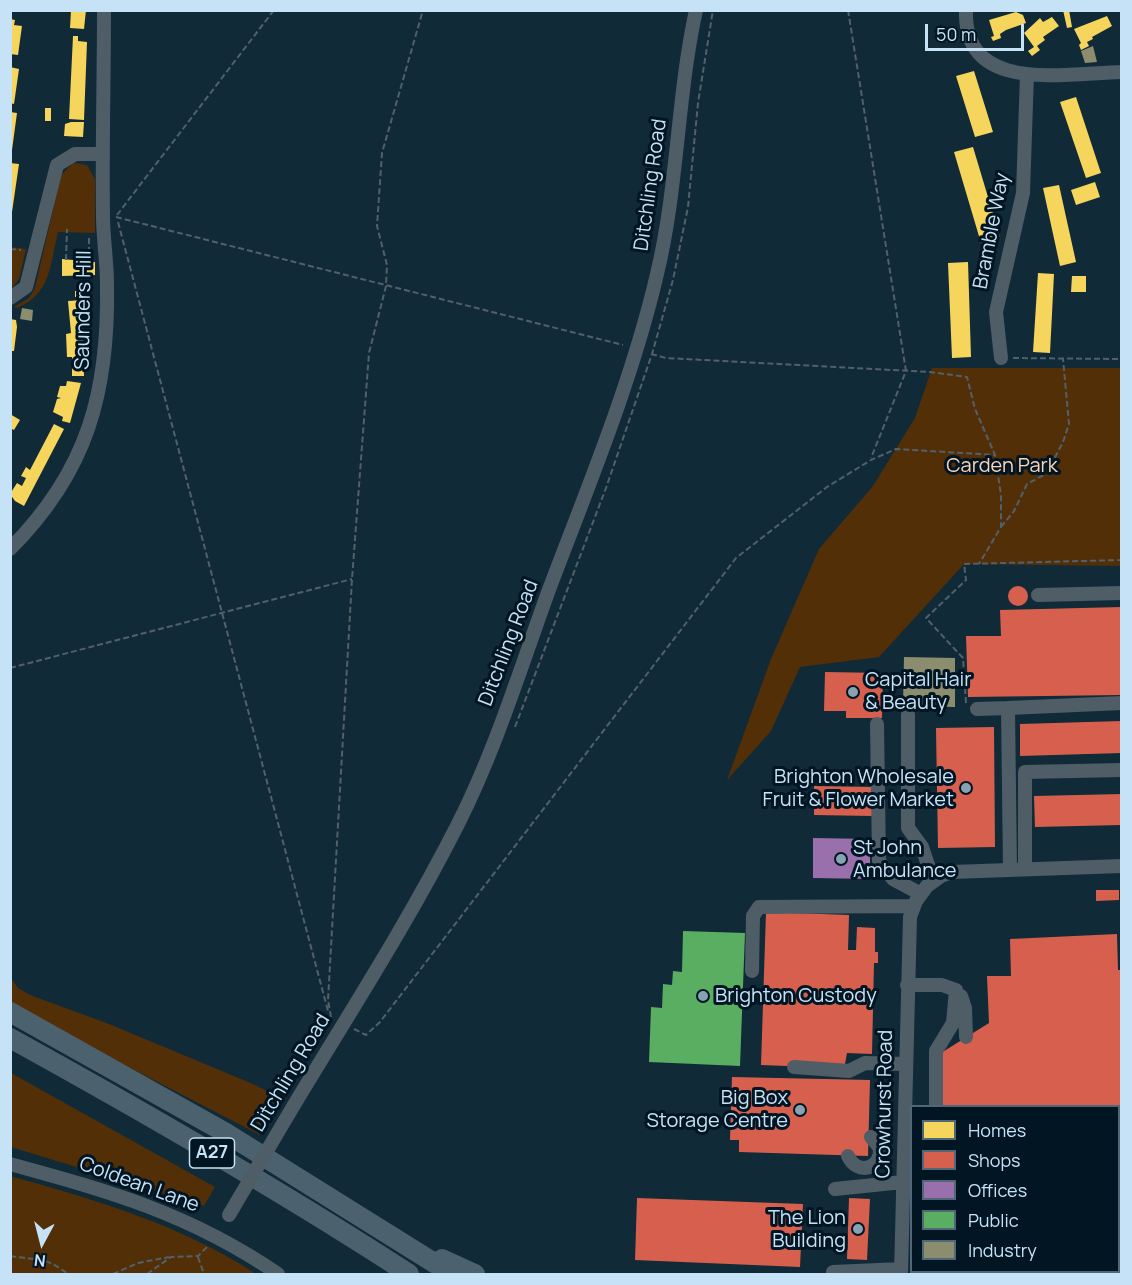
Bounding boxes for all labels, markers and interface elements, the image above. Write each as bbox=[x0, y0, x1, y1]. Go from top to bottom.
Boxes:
scale bar bbox=[928, 12, 1027, 50]
text: 50 m bbox=[936, 22, 976, 46]
street label: Ditchling Road bbox=[630, 117, 672, 253]
street label: Bramble Way bbox=[969, 171, 1015, 291]
street label: Saunders Hill bbox=[71, 250, 97, 370]
park label: Carden Park bbox=[946, 454, 1058, 478]
street label: Ditchling Road bbox=[474, 577, 544, 709]
place label: Capital Hair & Beauty bbox=[865, 668, 971, 715]
marker: Capital Hair & Beauty bbox=[846, 685, 860, 699]
place label: Brighton Wholesale Fruit & Flower Market bbox=[763, 765, 954, 812]
marker: Brighton Wholesale Fruit & Flower Market bbox=[959, 781, 973, 795]
place label: St John Ambulance bbox=[853, 836, 956, 883]
marker: St John Ambulance bbox=[834, 852, 848, 866]
place label: Brighton Custody bbox=[715, 984, 877, 1008]
marker: Brighton Custody bbox=[696, 989, 710, 1003]
street label: Ditchling Road bbox=[246, 1010, 336, 1136]
street label: Crowhurst Road bbox=[872, 1030, 898, 1178]
place label: Big Box Storage Centre bbox=[646, 1086, 788, 1133]
marker: Big Box Storage Centre bbox=[793, 1103, 807, 1117]
legend bbox=[910, 1105, 1120, 1273]
text: Homes bbox=[968, 1118, 1026, 1142]
road number: A27 bbox=[190, 1138, 234, 1168]
text: Shops bbox=[968, 1148, 1020, 1172]
street label: Coldean Lane bbox=[76, 1152, 202, 1218]
text: Offices bbox=[968, 1178, 1027, 1202]
place label: The Lion Building bbox=[768, 1206, 846, 1253]
text: Public bbox=[968, 1208, 1019, 1232]
north arrow bbox=[12, 1213, 72, 1273]
marker: The Lion Building bbox=[851, 1222, 865, 1236]
text: Industry bbox=[968, 1238, 1037, 1262]
text: N bbox=[33, 1249, 47, 1272]

